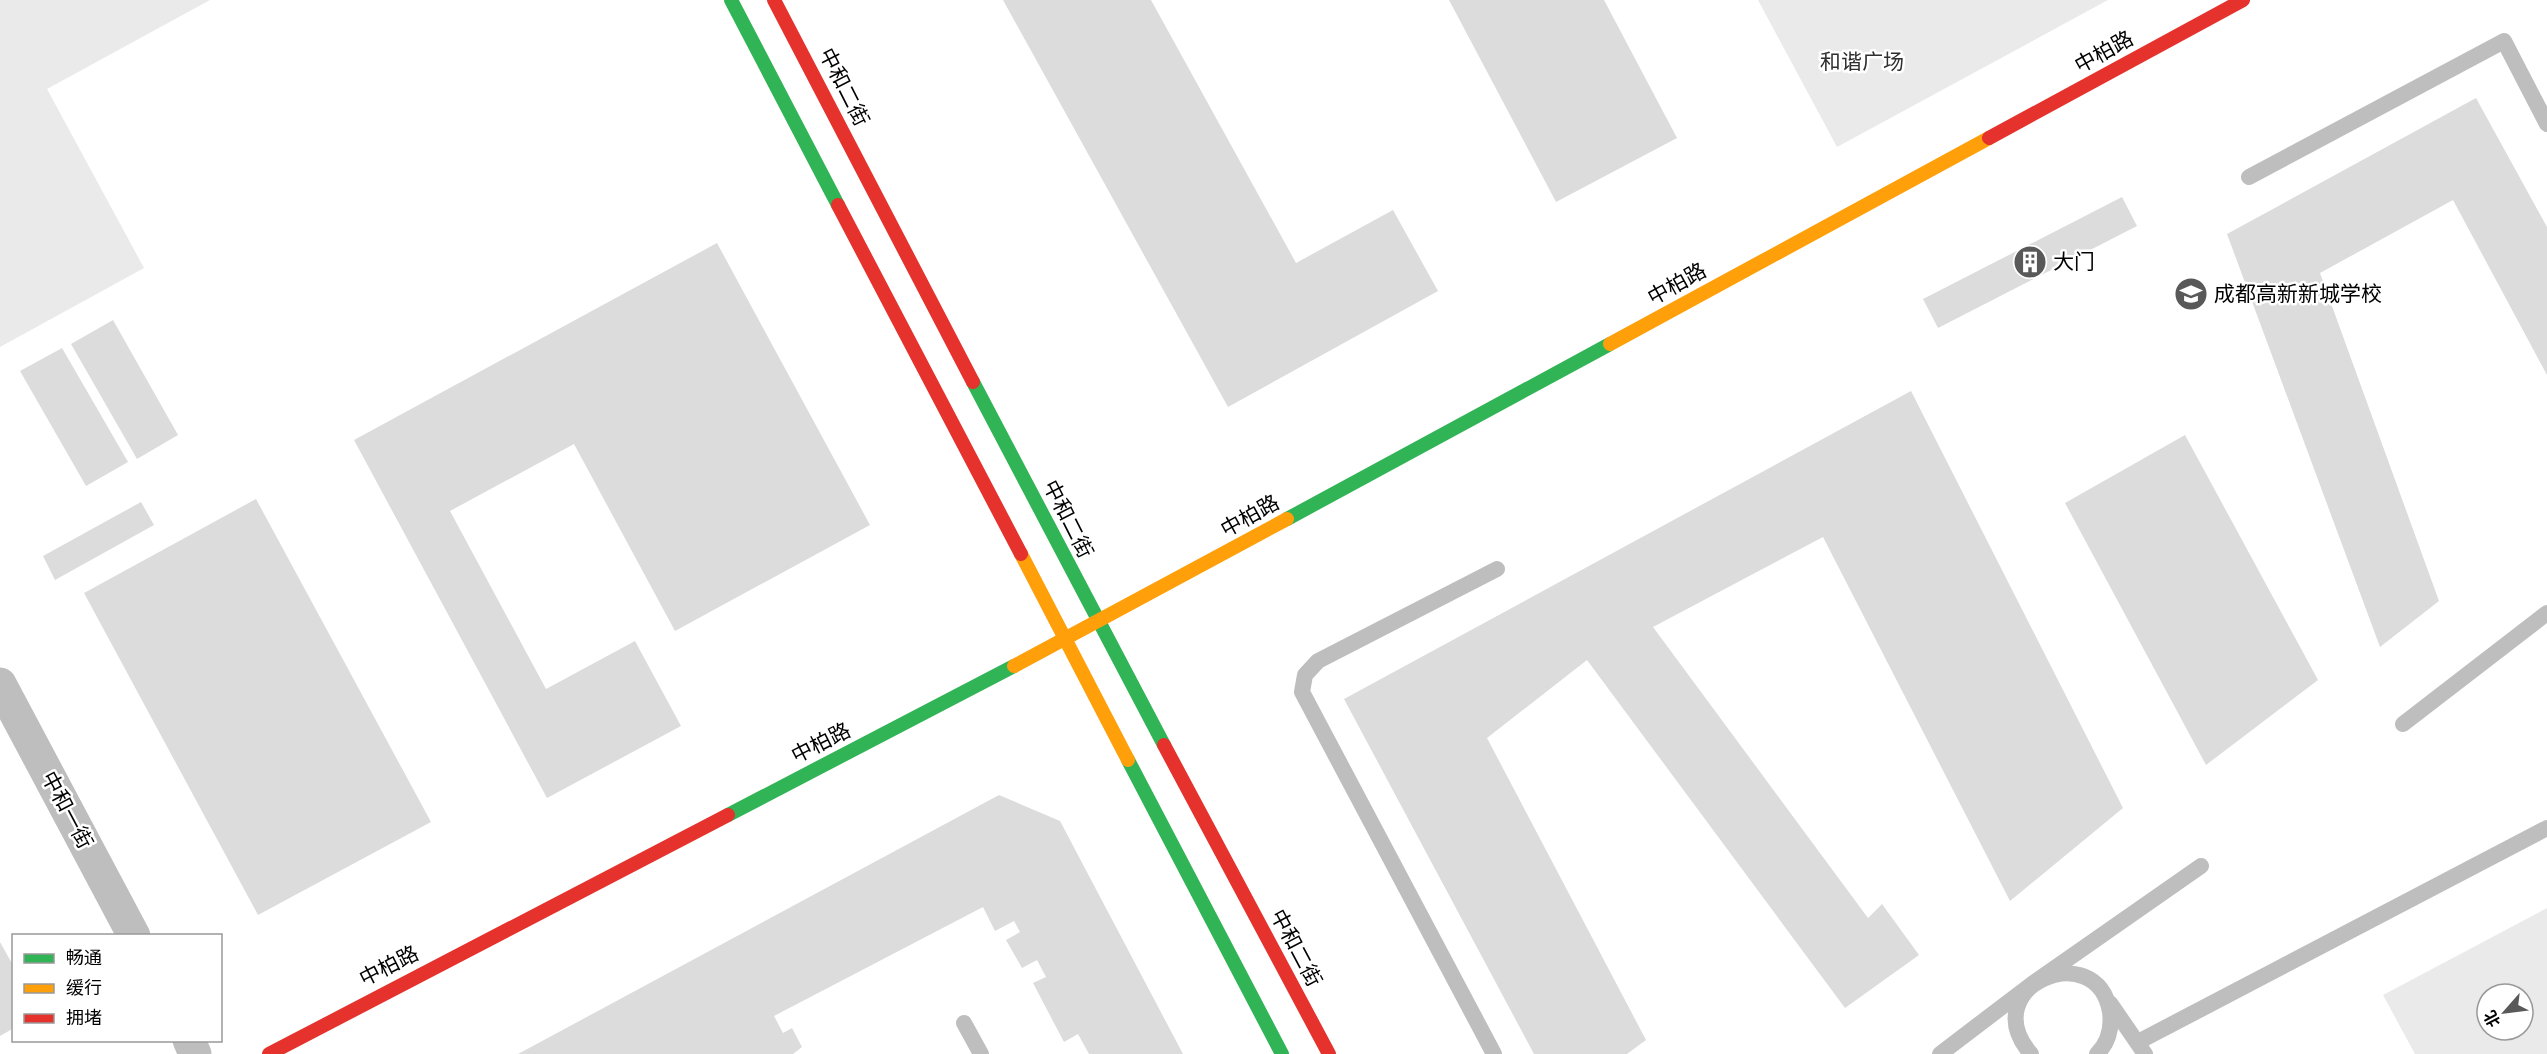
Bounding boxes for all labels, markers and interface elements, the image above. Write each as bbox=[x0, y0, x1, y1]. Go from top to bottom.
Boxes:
street label: 中柏路 bbox=[2071, 26, 2137, 78]
street label: 中和二街 bbox=[814, 44, 874, 130]
park label: 和谐广场 bbox=[1820, 50, 1904, 74]
building icon: 大门 bbox=[2012, 244, 2048, 280]
place label: 大门 bbox=[2053, 250, 2095, 274]
street label: 中柏路 bbox=[1644, 258, 1710, 310]
school or university icon: 成都高新新城学校 bbox=[2173, 276, 2209, 312]
place label: 成都高新新城学校 bbox=[2214, 282, 2382, 306]
street label: 中和二街 bbox=[1038, 476, 1098, 562]
street label: 中柏路 bbox=[1217, 490, 1283, 542]
street label: 中柏路 bbox=[787, 718, 855, 768]
street label: 中和一街 bbox=[37, 767, 97, 853]
street label: 中和二街 bbox=[1266, 905, 1326, 991]
legend bbox=[12, 934, 222, 1042]
street label: 中柏路 bbox=[355, 941, 423, 991]
text: 畅通 bbox=[66, 947, 102, 969]
text: 缓行 bbox=[66, 977, 102, 999]
north arrow bbox=[2475, 982, 2535, 1042]
text: 拥堵 bbox=[66, 1007, 102, 1029]
text: 北 bbox=[2480, 1007, 2504, 1030]

